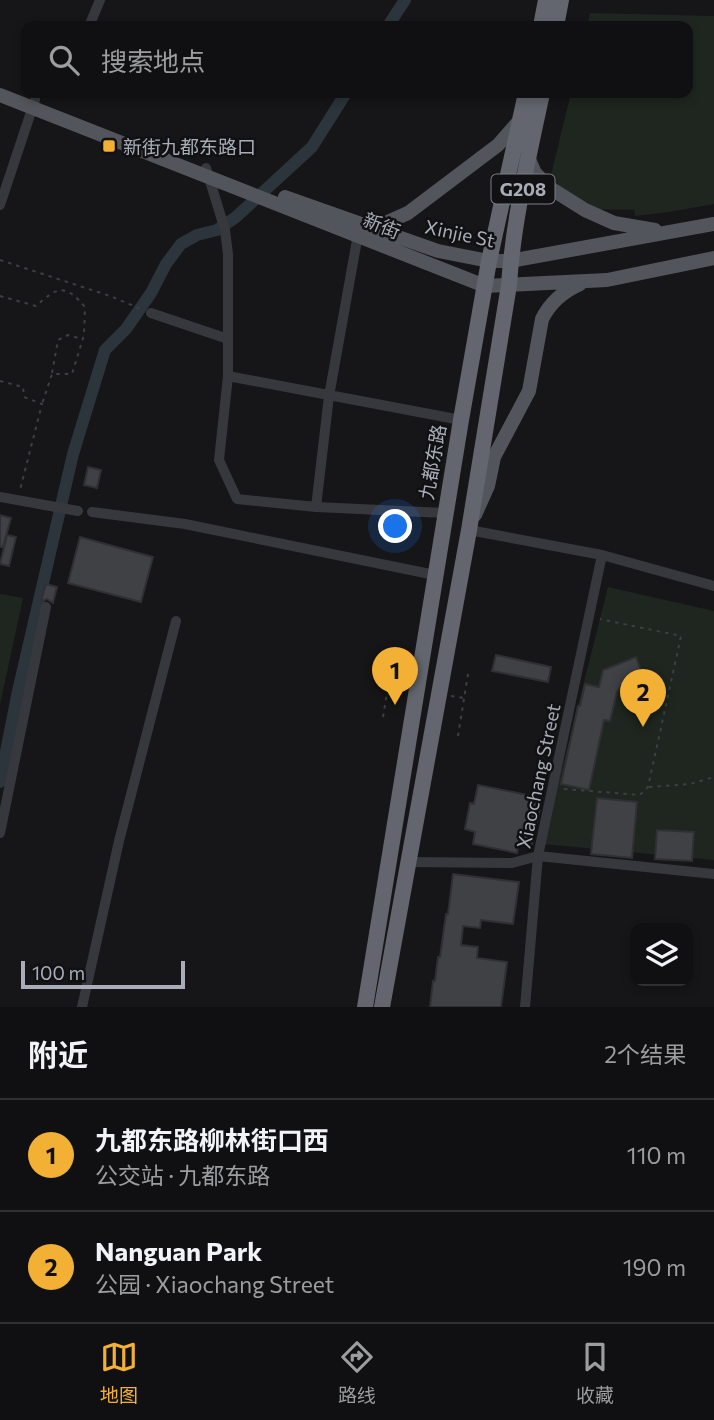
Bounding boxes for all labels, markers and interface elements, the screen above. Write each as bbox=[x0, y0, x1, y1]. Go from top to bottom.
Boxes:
search box bbox=[21, 21, 693, 98]
icon: search bbox=[45, 41, 83, 79]
text: 搜索地点 bbox=[101, 45, 205, 76]
place label: 新街九都东路口 bbox=[123, 135, 256, 158]
marker: 新街九都东路口 bbox=[101, 138, 117, 154]
road number: G208 bbox=[491, 174, 554, 204]
street label: 新街 bbox=[360, 207, 404, 243]
street label: Xinjie St bbox=[423, 214, 497, 252]
street label: 九都东路 bbox=[414, 423, 450, 501]
your location bbox=[378, 509, 412, 543]
pin: 1 bbox=[372, 647, 418, 705]
pin: 2 bbox=[620, 669, 666, 727]
street label: Xiaochang Street bbox=[511, 701, 565, 851]
map controls bbox=[630, 923, 693, 986]
button: layers bbox=[630, 923, 693, 986]
scale bar bbox=[21, 958, 186, 990]
text: 100 m bbox=[32, 961, 85, 984]
text: 附近 bbox=[28, 1035, 88, 1072]
text: 2个结果 bbox=[604, 1040, 686, 1068]
text: 九都东路柳林街口西 bbox=[95, 1124, 329, 1155]
text: 1 bbox=[46, 1141, 56, 1169]
text: 110 m bbox=[627, 1141, 686, 1169]
text: 公交站 · 九都东路 bbox=[95, 1161, 270, 1189]
text: Nanguan Park bbox=[95, 1235, 262, 1266]
text: 2 bbox=[44, 1253, 58, 1281]
text: 190 m bbox=[623, 1253, 686, 1281]
text: 公园 · Xiaochang Street bbox=[95, 1270, 334, 1298]
tab: 地图 bbox=[100, 1338, 138, 1407]
tab: 路线 bbox=[338, 1338, 376, 1407]
tab: 收藏 bbox=[576, 1338, 614, 1407]

